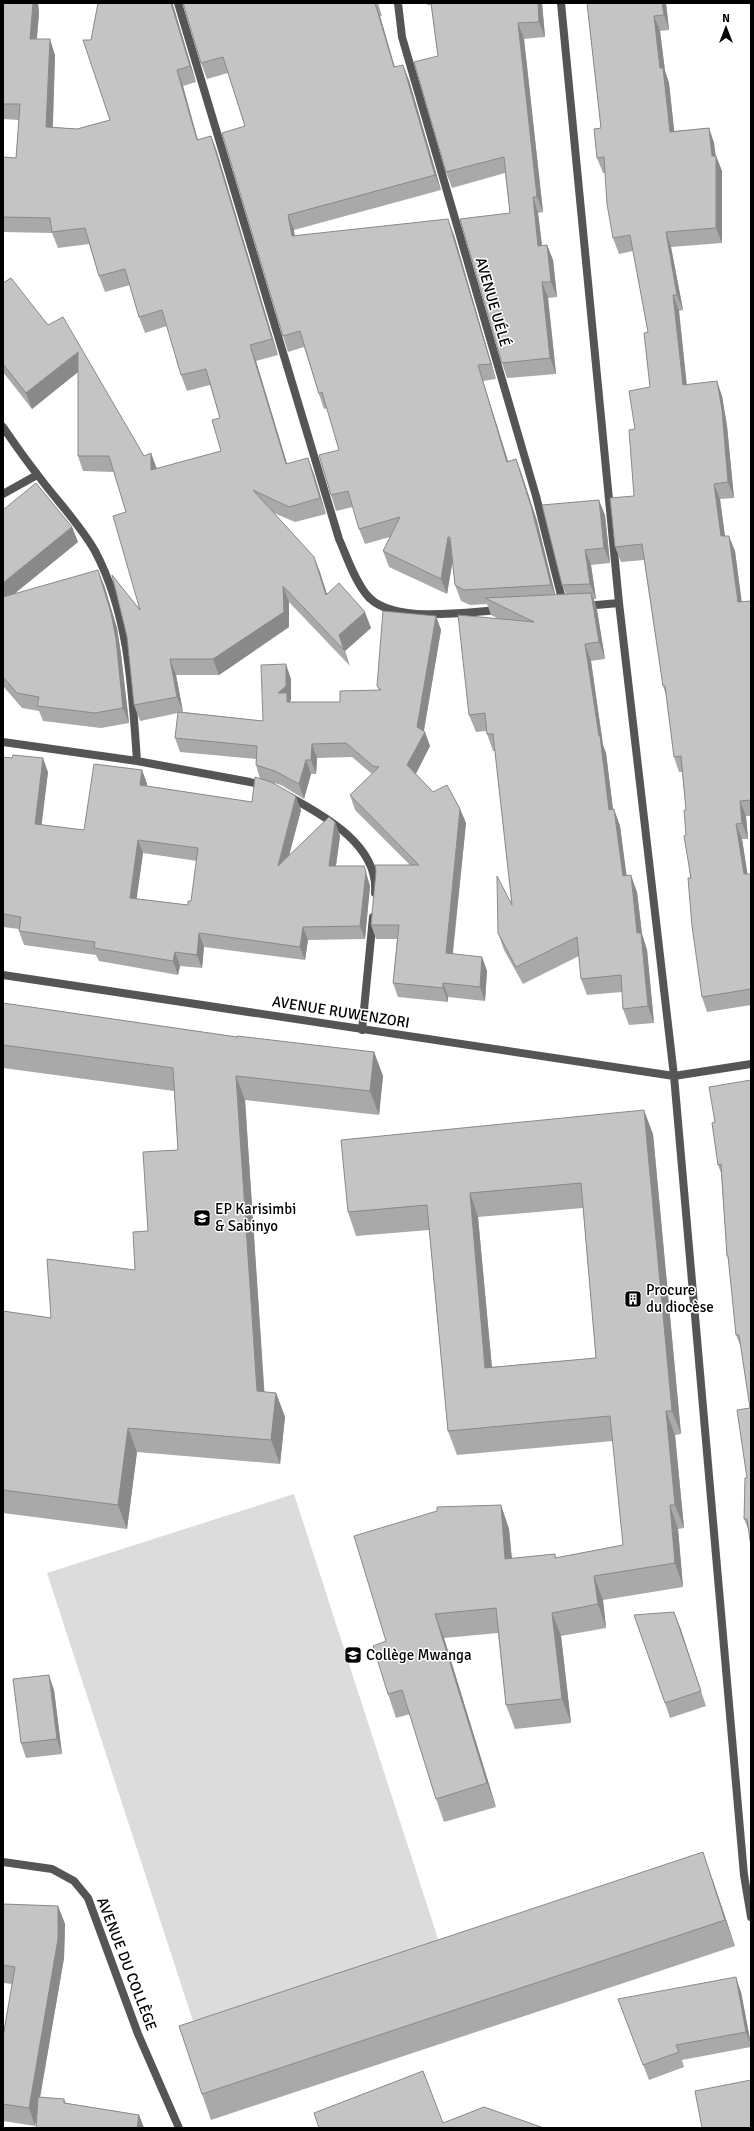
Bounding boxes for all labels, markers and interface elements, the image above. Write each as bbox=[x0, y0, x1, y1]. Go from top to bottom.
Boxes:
north arrow bbox=[706, 8, 746, 48]
text: N bbox=[722, 12, 730, 25]
street label: AVENUE UÉLÉ bbox=[472, 255, 515, 349]
street label: AVENUE RUWENZORI bbox=[271, 992, 411, 1032]
place label: EP Karisimbi & Sabinyo bbox=[215, 1200, 296, 1235]
school or university icon: EP Karisimbi & Sabinyo bbox=[192, 1208, 212, 1228]
place label: Procure du diocèse bbox=[646, 1281, 714, 1316]
building icon: Procure du diocèse bbox=[623, 1289, 643, 1309]
school or university icon: Collège Mwanga bbox=[343, 1645, 363, 1665]
place label: Collège Mwanga bbox=[366, 1646, 472, 1664]
street label: AVENUE DU COLLÈGE bbox=[93, 1894, 162, 2033]

